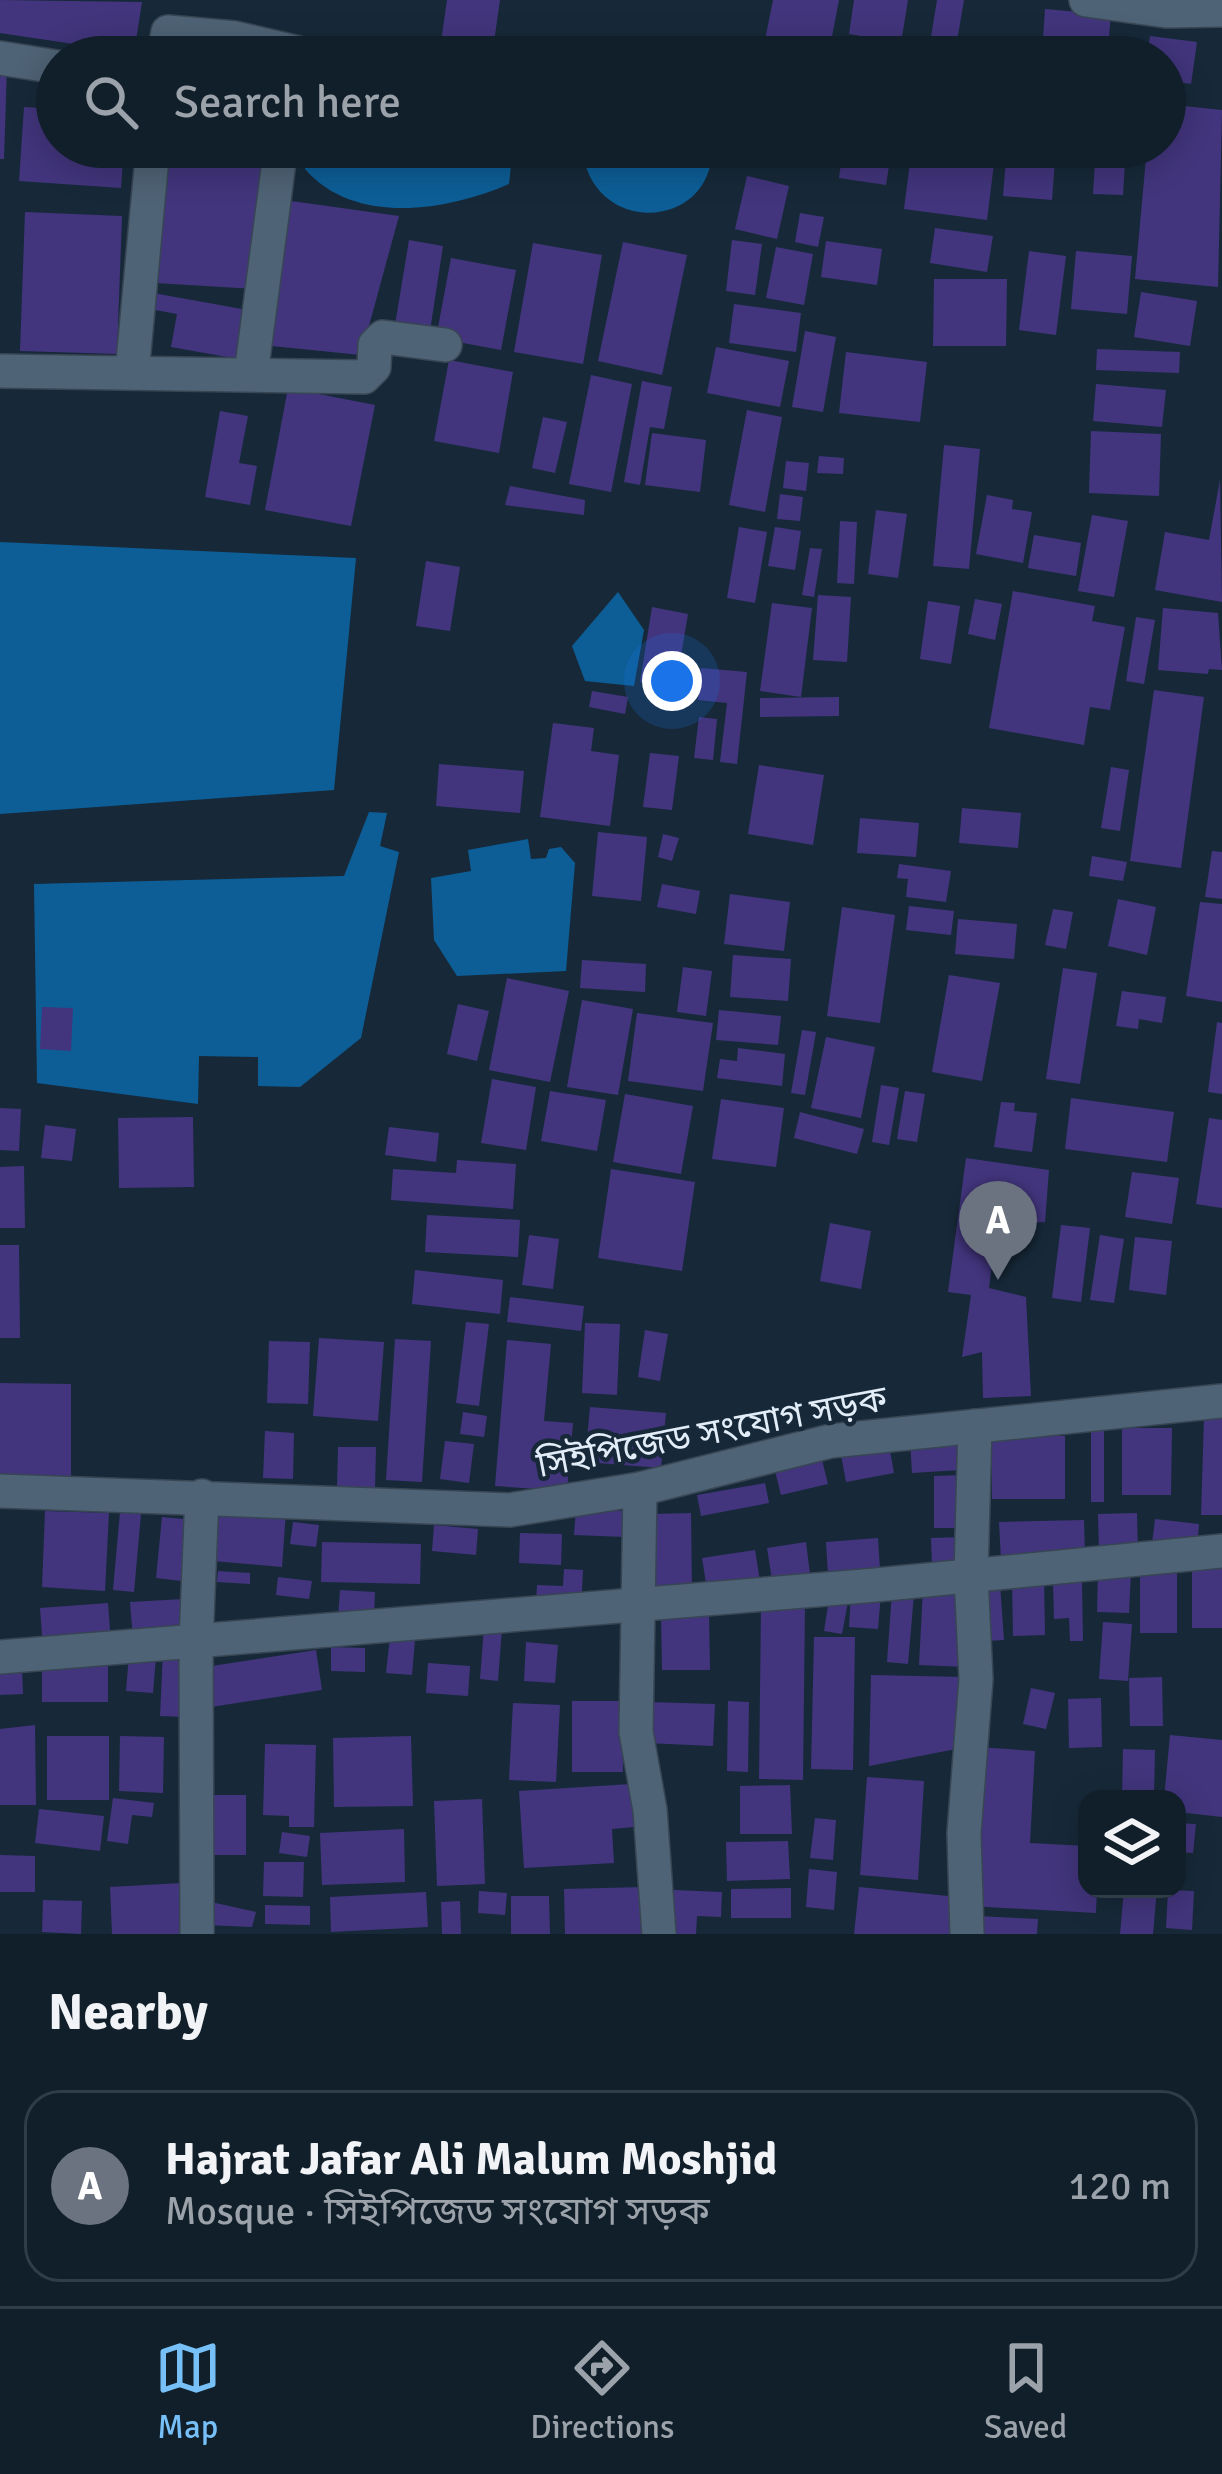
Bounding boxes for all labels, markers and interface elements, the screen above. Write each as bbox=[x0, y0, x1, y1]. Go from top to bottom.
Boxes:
search box bbox=[36, 36, 1186, 168]
icon: search bbox=[78, 69, 144, 135]
text: Search here bbox=[174, 75, 401, 130]
your location bbox=[642, 651, 702, 711]
pin: A bbox=[959, 1181, 1037, 1280]
street label: সিইপিজেড সংযোগ সড়ক bbox=[532, 1376, 892, 1488]
map controls bbox=[1078, 1790, 1186, 1898]
button: layers bbox=[1078, 1790, 1186, 1898]
text: Nearby bbox=[48, 1981, 208, 2044]
text: Hajrat Jafar Ali Malum Moshjid bbox=[165, 2132, 777, 2187]
text: A bbox=[78, 2162, 102, 2210]
text: 120 m bbox=[1068, 2162, 1171, 2210]
text: Mosque · সিইপিজেড সংযোগ সড়ক bbox=[165, 2187, 710, 2235]
tab: Map bbox=[155, 2335, 221, 2448]
tab: Directions bbox=[530, 2335, 675, 2448]
tab: Saved bbox=[984, 2335, 1067, 2448]

